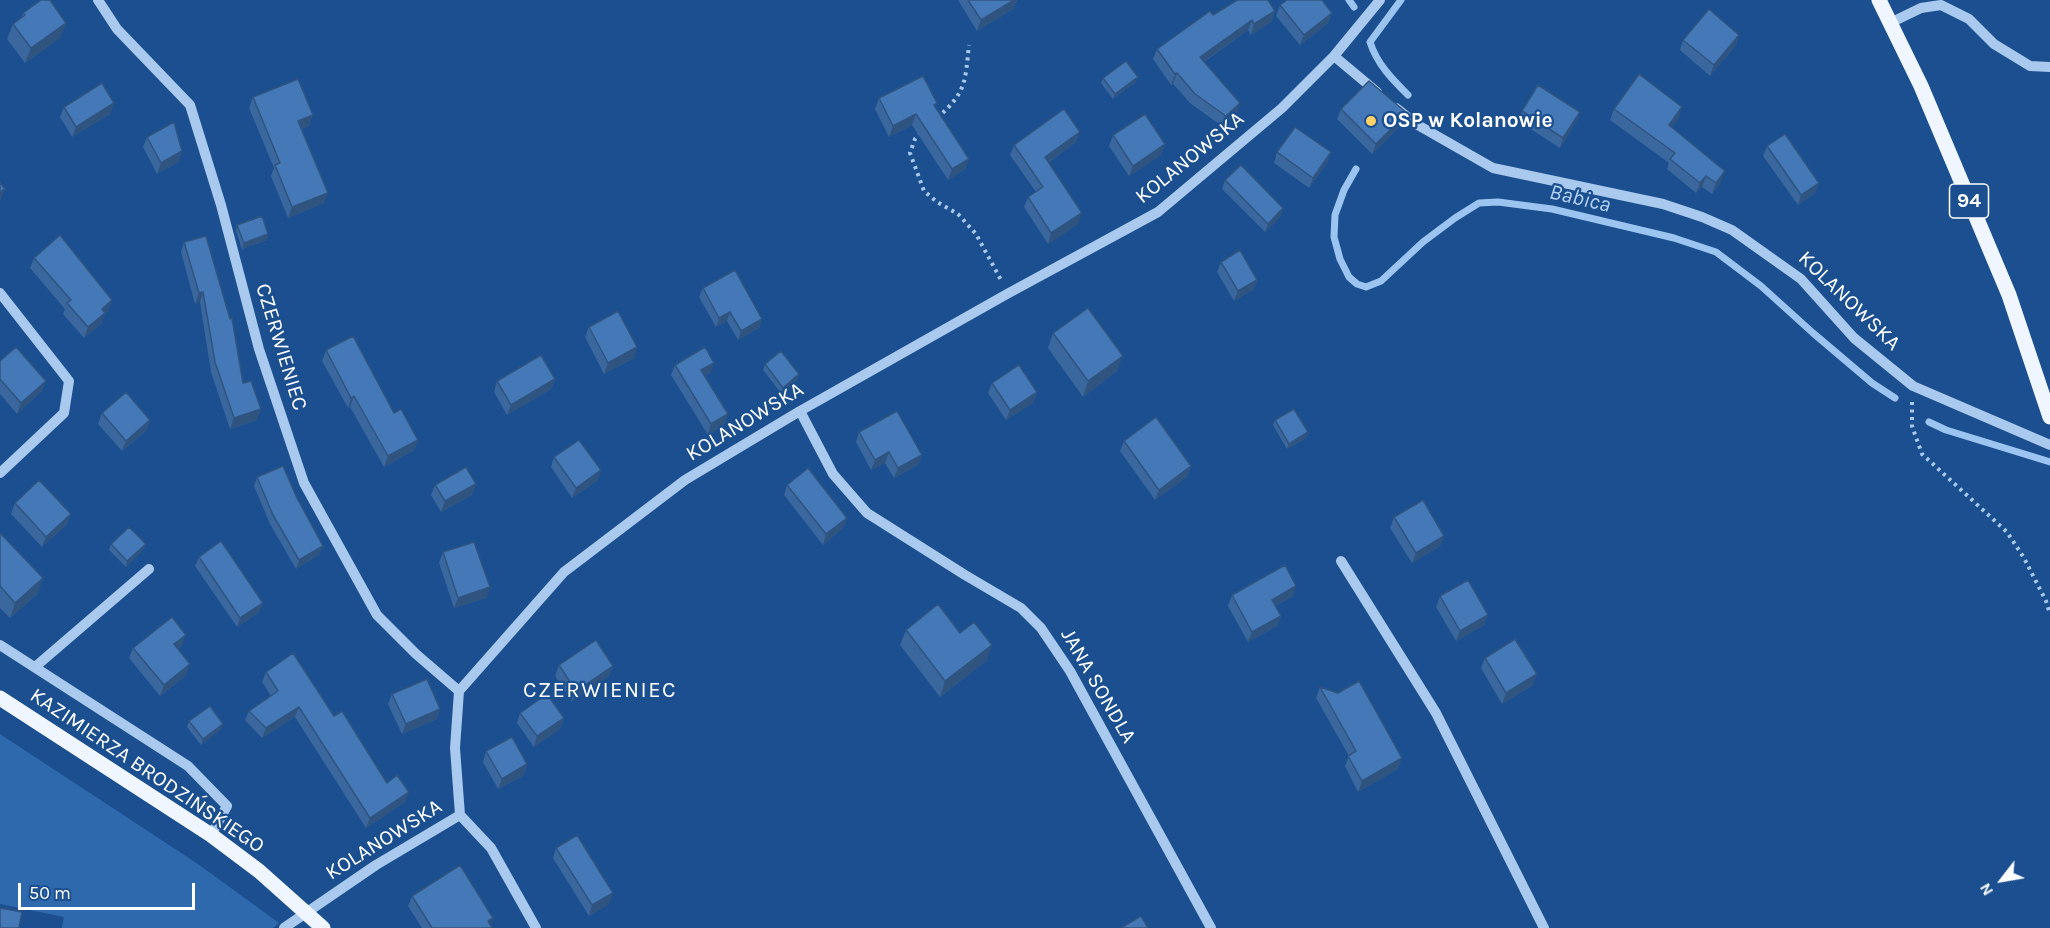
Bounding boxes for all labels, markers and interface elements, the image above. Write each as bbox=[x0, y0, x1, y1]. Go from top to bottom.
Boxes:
street label: KOLANOWSKA bbox=[1131, 107, 1249, 209]
place label: OSP w Kolanowie bbox=[1383, 108, 1553, 134]
marker: OSP w Kolanowie bbox=[1364, 114, 1378, 128]
water label: Babica bbox=[1547, 179, 1613, 219]
road number: 94 bbox=[1950, 184, 1988, 218]
street label: KOLANOWSKA bbox=[1793, 246, 1905, 356]
street label: CZERWIENIEC bbox=[250, 281, 312, 413]
street label: KOLANOWSKA bbox=[682, 377, 808, 467]
street label: JANA SONDLA bbox=[1055, 624, 1141, 748]
district label: CZERWIENIEC bbox=[523, 678, 677, 704]
street label: KAZIMIERZA BRODZIŃSKIEGO bbox=[25, 683, 269, 859]
street label: KOLANOWSKA bbox=[321, 794, 447, 886]
north arrow bbox=[1972, 850, 2032, 910]
scale bar bbox=[21, 871, 198, 909]
text: N bbox=[1975, 880, 1997, 899]
text: 50 m bbox=[29, 882, 71, 904]

